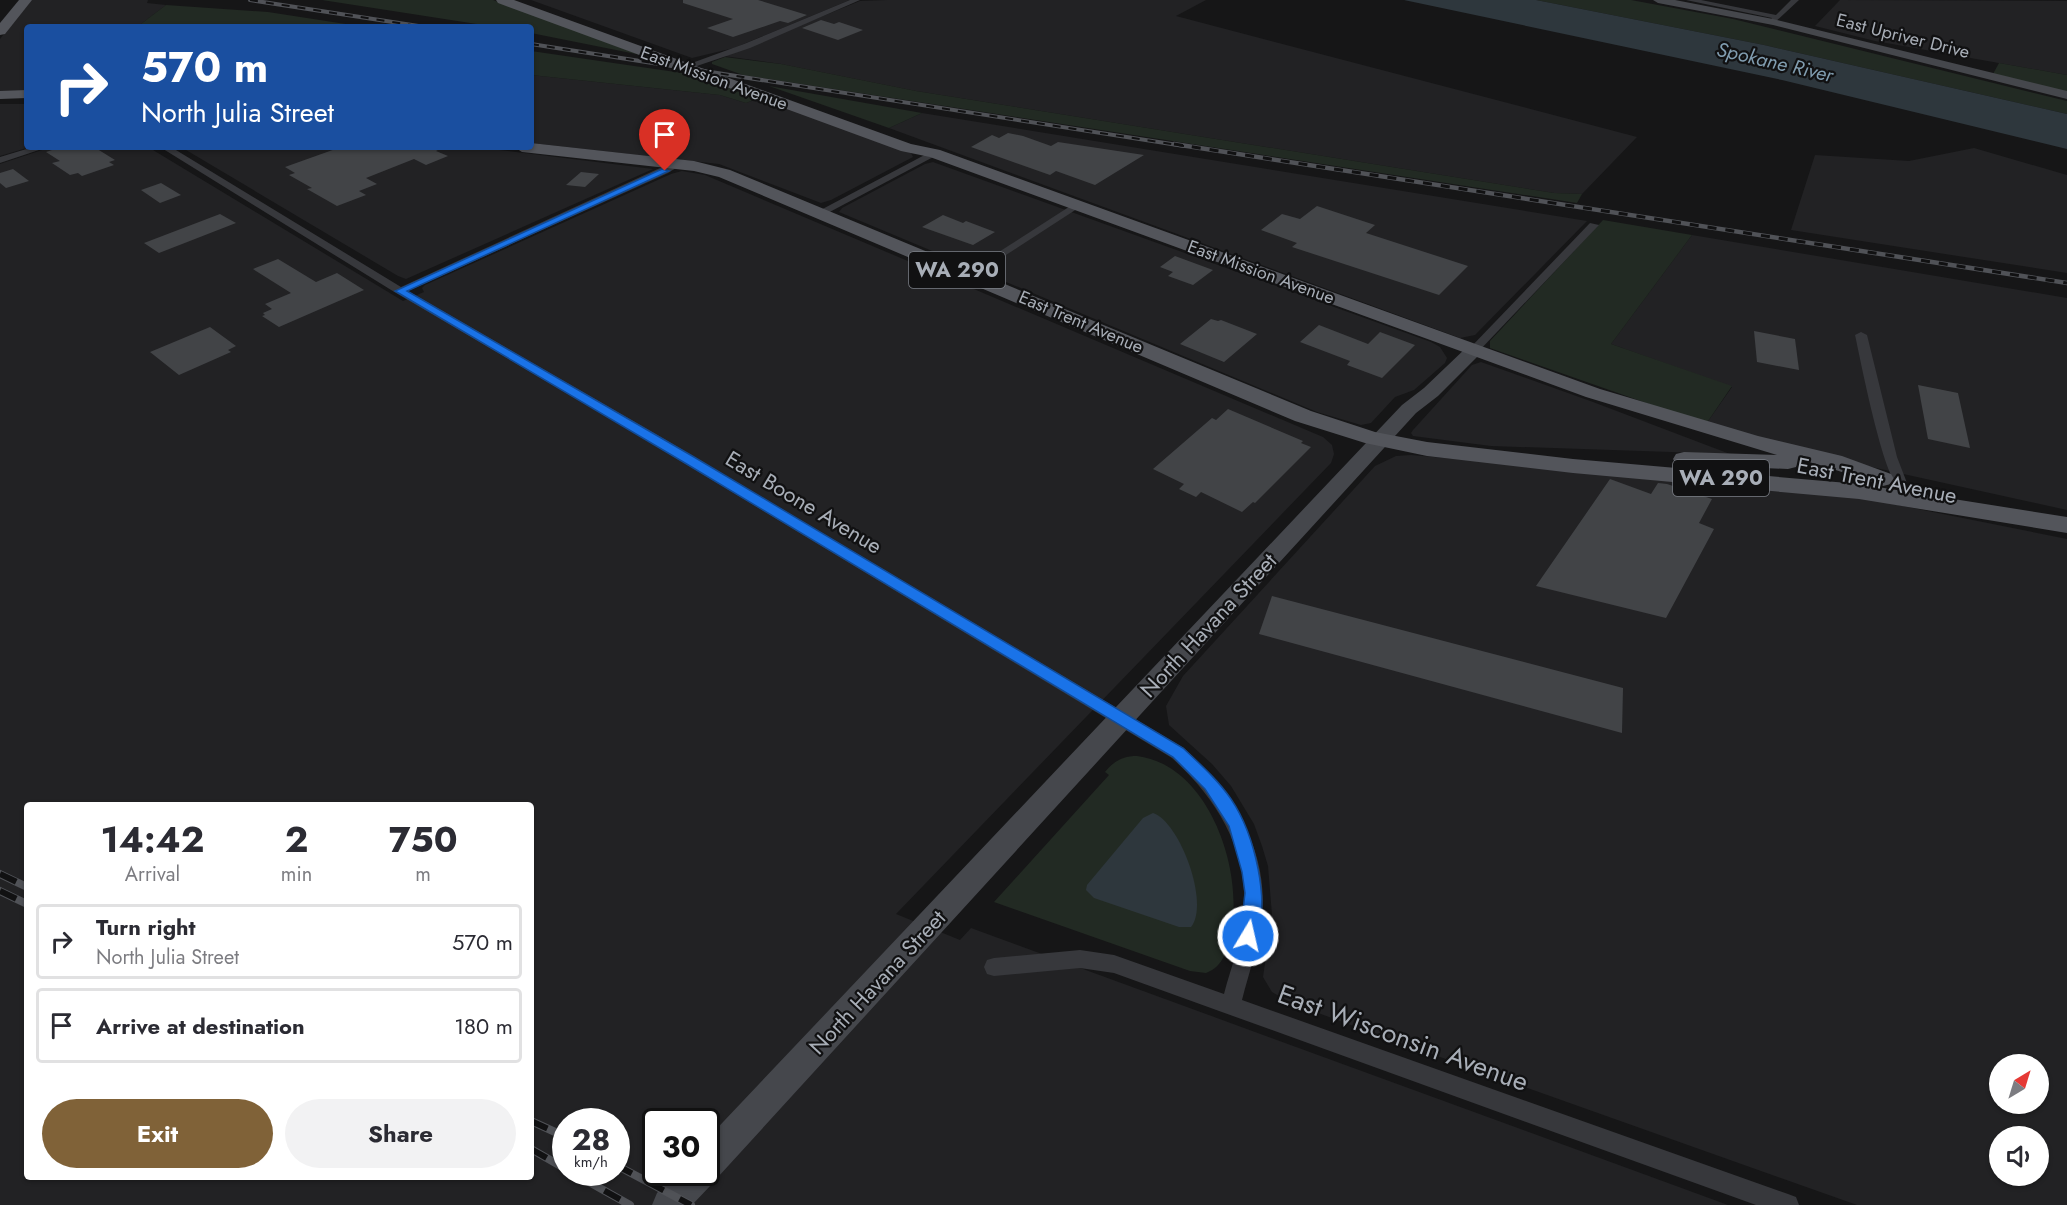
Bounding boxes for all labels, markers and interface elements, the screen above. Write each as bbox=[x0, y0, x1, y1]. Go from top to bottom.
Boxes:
street label: East Upriver Drive bbox=[1834, 7, 1972, 65]
water label: Spokane River bbox=[1714, 35, 1837, 90]
text: 570 m bbox=[141, 37, 268, 98]
street label: East Mission Avenue bbox=[637, 39, 791, 117]
icon: right bbox=[42, 48, 120, 126]
text: North Julia Street bbox=[141, 93, 334, 132]
pin bbox=[639, 109, 690, 171]
icon: arrive bbox=[648, 118, 681, 151]
street label: East Mission Avenue bbox=[1184, 233, 1338, 311]
road number: WA 290 bbox=[909, 252, 1005, 288]
street label: East Trent Avenue bbox=[1015, 284, 1147, 360]
street label: East Boone Avenue bbox=[720, 443, 888, 561]
street label: East Trent Avenue bbox=[1794, 449, 1960, 511]
road number: WA 290 bbox=[1673, 460, 1769, 496]
street label: North Havana Street bbox=[1132, 545, 1284, 705]
text: 14:42 bbox=[101, 813, 204, 865]
text: 2 bbox=[285, 813, 308, 865]
text: 750 bbox=[389, 813, 457, 865]
text: Arrival bbox=[125, 860, 180, 889]
text: min bbox=[281, 860, 312, 889]
text: m bbox=[415, 860, 431, 889]
street label: North Havana Street bbox=[801, 902, 953, 1062]
position arrow bbox=[1216, 904, 1280, 968]
text: Turn right bbox=[96, 911, 196, 943]
icon: right bbox=[45, 925, 78, 958]
text: 570 m bbox=[452, 926, 513, 958]
text: North Julia Street bbox=[96, 943, 239, 972]
street label: East Wisconsin Avenue bbox=[1272, 974, 1534, 1101]
icon: arrive bbox=[45, 1009, 78, 1042]
text: Arrive at destination bbox=[96, 1010, 305, 1042]
text: 180 m bbox=[454, 1010, 513, 1042]
north arrow bbox=[1989, 1054, 2049, 1114]
map controls bbox=[1989, 1054, 2049, 1186]
button: Exit bbox=[42, 1099, 273, 1168]
button: Share bbox=[285, 1099, 516, 1168]
speed limit sign: 30 bbox=[642, 1108, 720, 1186]
text: 28 bbox=[572, 1118, 610, 1161]
button: sound bbox=[1989, 1126, 2049, 1186]
text: km/h bbox=[574, 1151, 608, 1173]

